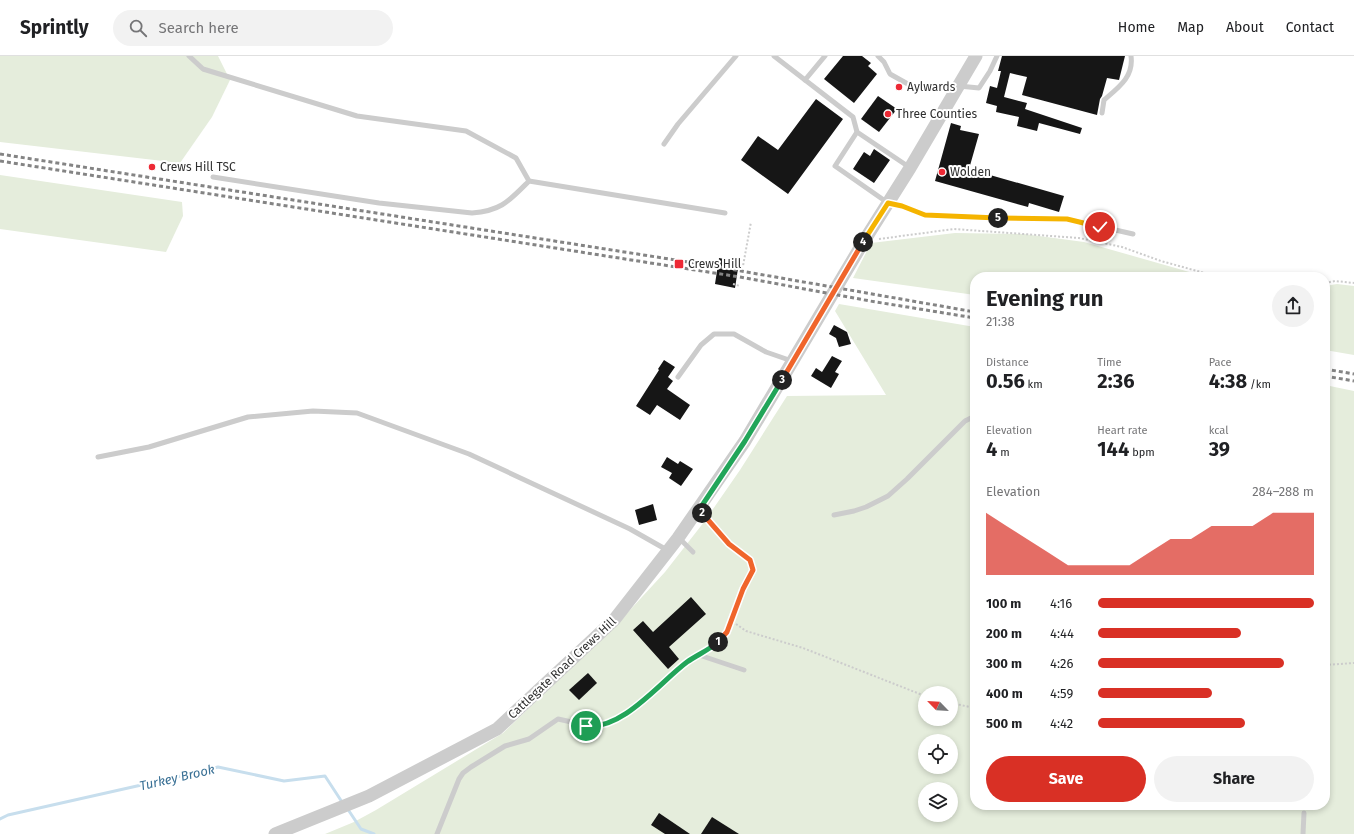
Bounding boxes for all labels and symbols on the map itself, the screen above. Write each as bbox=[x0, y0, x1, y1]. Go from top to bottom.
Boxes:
place label: Aylwards bbox=[907, 80, 956, 94]
marker: Aylwards bbox=[894, 82, 904, 92]
place label: Three Counties bbox=[896, 107, 978, 121]
marker: Three Counties bbox=[883, 109, 893, 119]
place label: Crews Hill TSC bbox=[160, 160, 236, 174]
marker: Crews Hill TSC bbox=[147, 162, 157, 172]
place label: Wolden bbox=[950, 165, 991, 179]
marker: Wolden bbox=[937, 167, 947, 177]
pin: 5 bbox=[988, 208, 1008, 228]
pin bbox=[1083, 210, 1117, 244]
pin: 4 bbox=[853, 232, 873, 252]
place label: Crews Hill bbox=[688, 257, 742, 271]
marker: Crews Hill bbox=[673, 258, 685, 270]
pin: 3 bbox=[772, 370, 792, 390]
pin: 2 bbox=[692, 503, 712, 523]
street label: Cattlegate Road Crews Hill bbox=[505, 614, 619, 722]
pin: 1 bbox=[708, 632, 728, 652]
north arrow bbox=[918, 686, 958, 726]
pin bbox=[569, 709, 603, 743]
water label: Turkey Brook bbox=[138, 762, 216, 793]

